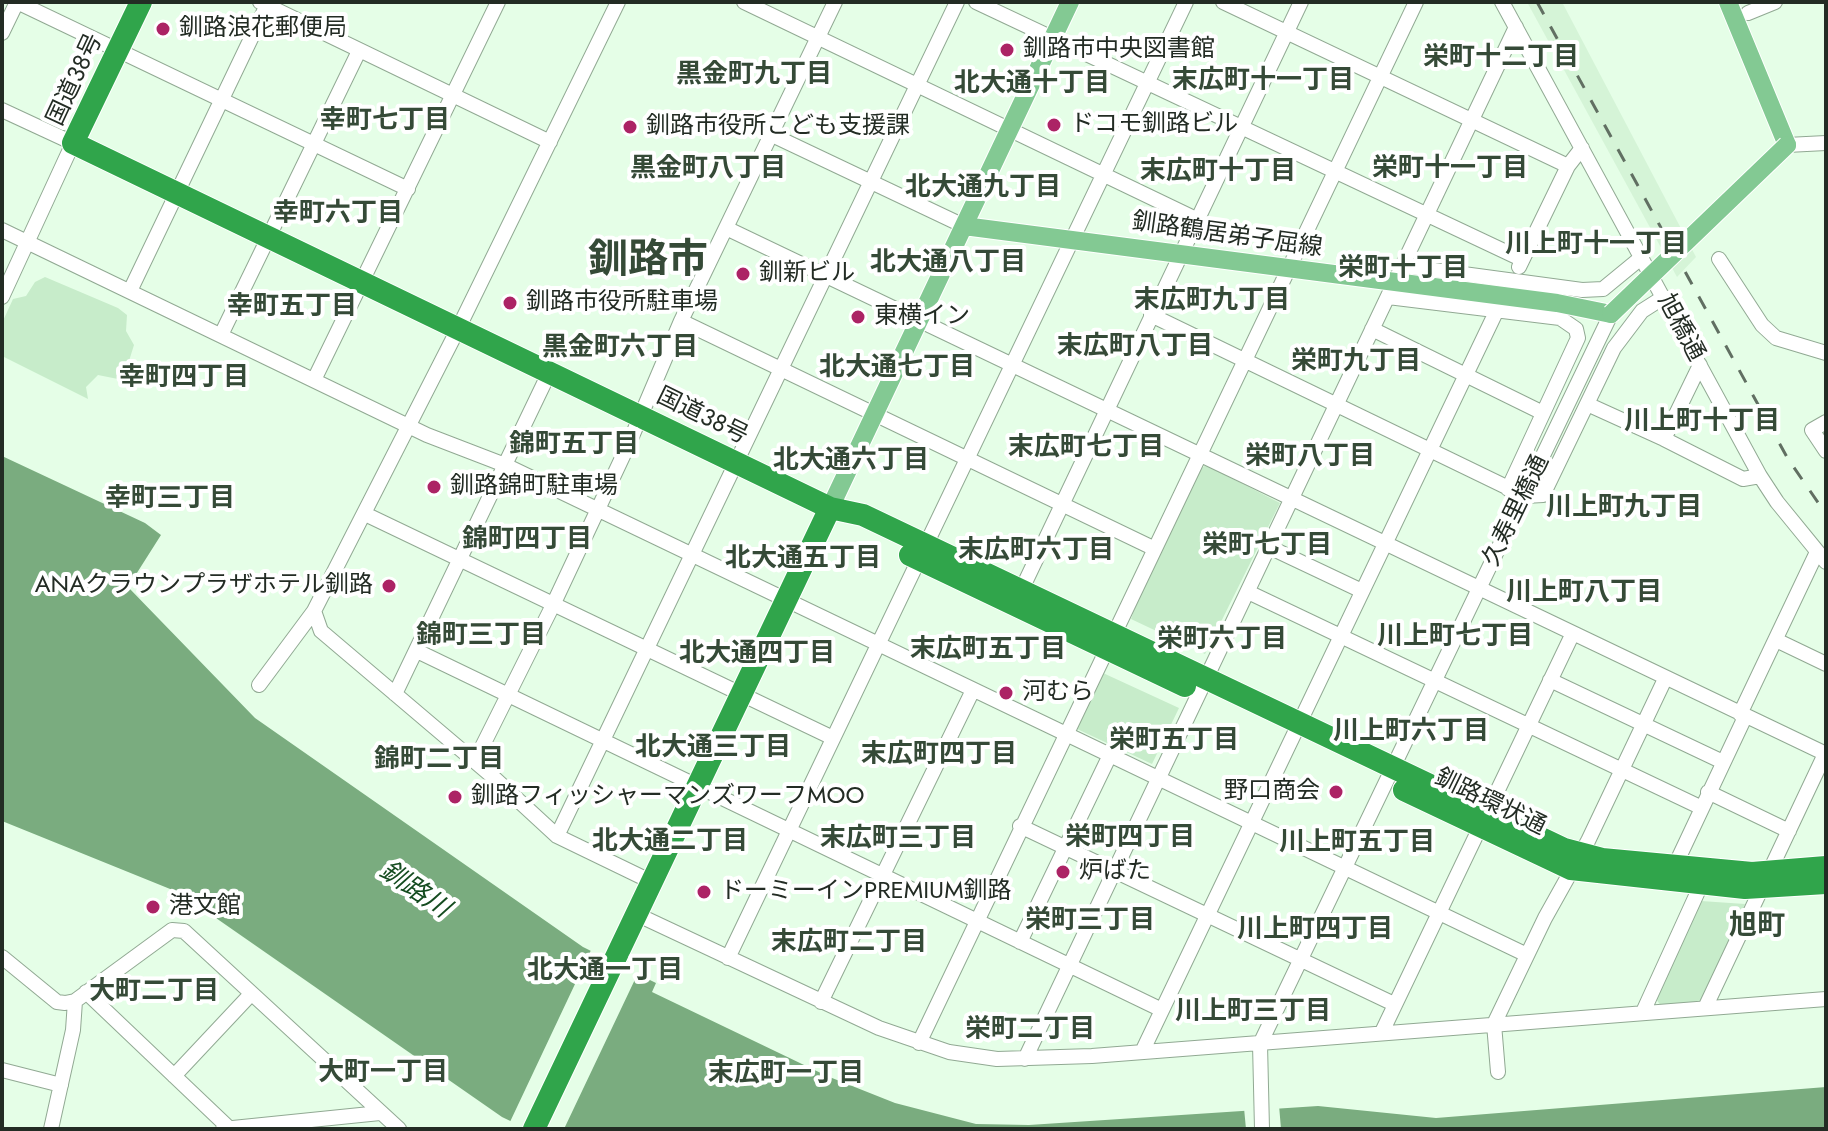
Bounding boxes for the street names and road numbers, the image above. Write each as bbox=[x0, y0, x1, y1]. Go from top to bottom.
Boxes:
street label: 国道38号 bbox=[42, 29, 110, 131]
street label: 釧路鶴居弟子屈線 bbox=[1130, 208, 1324, 264]
street label: 旭橋通 bbox=[1650, 289, 1710, 367]
street label: 国道38号 bbox=[652, 383, 752, 451]
street label: 久寿里橋通 bbox=[1478, 451, 1556, 571]
street label: 釧路環状通 bbox=[1430, 764, 1550, 842]

